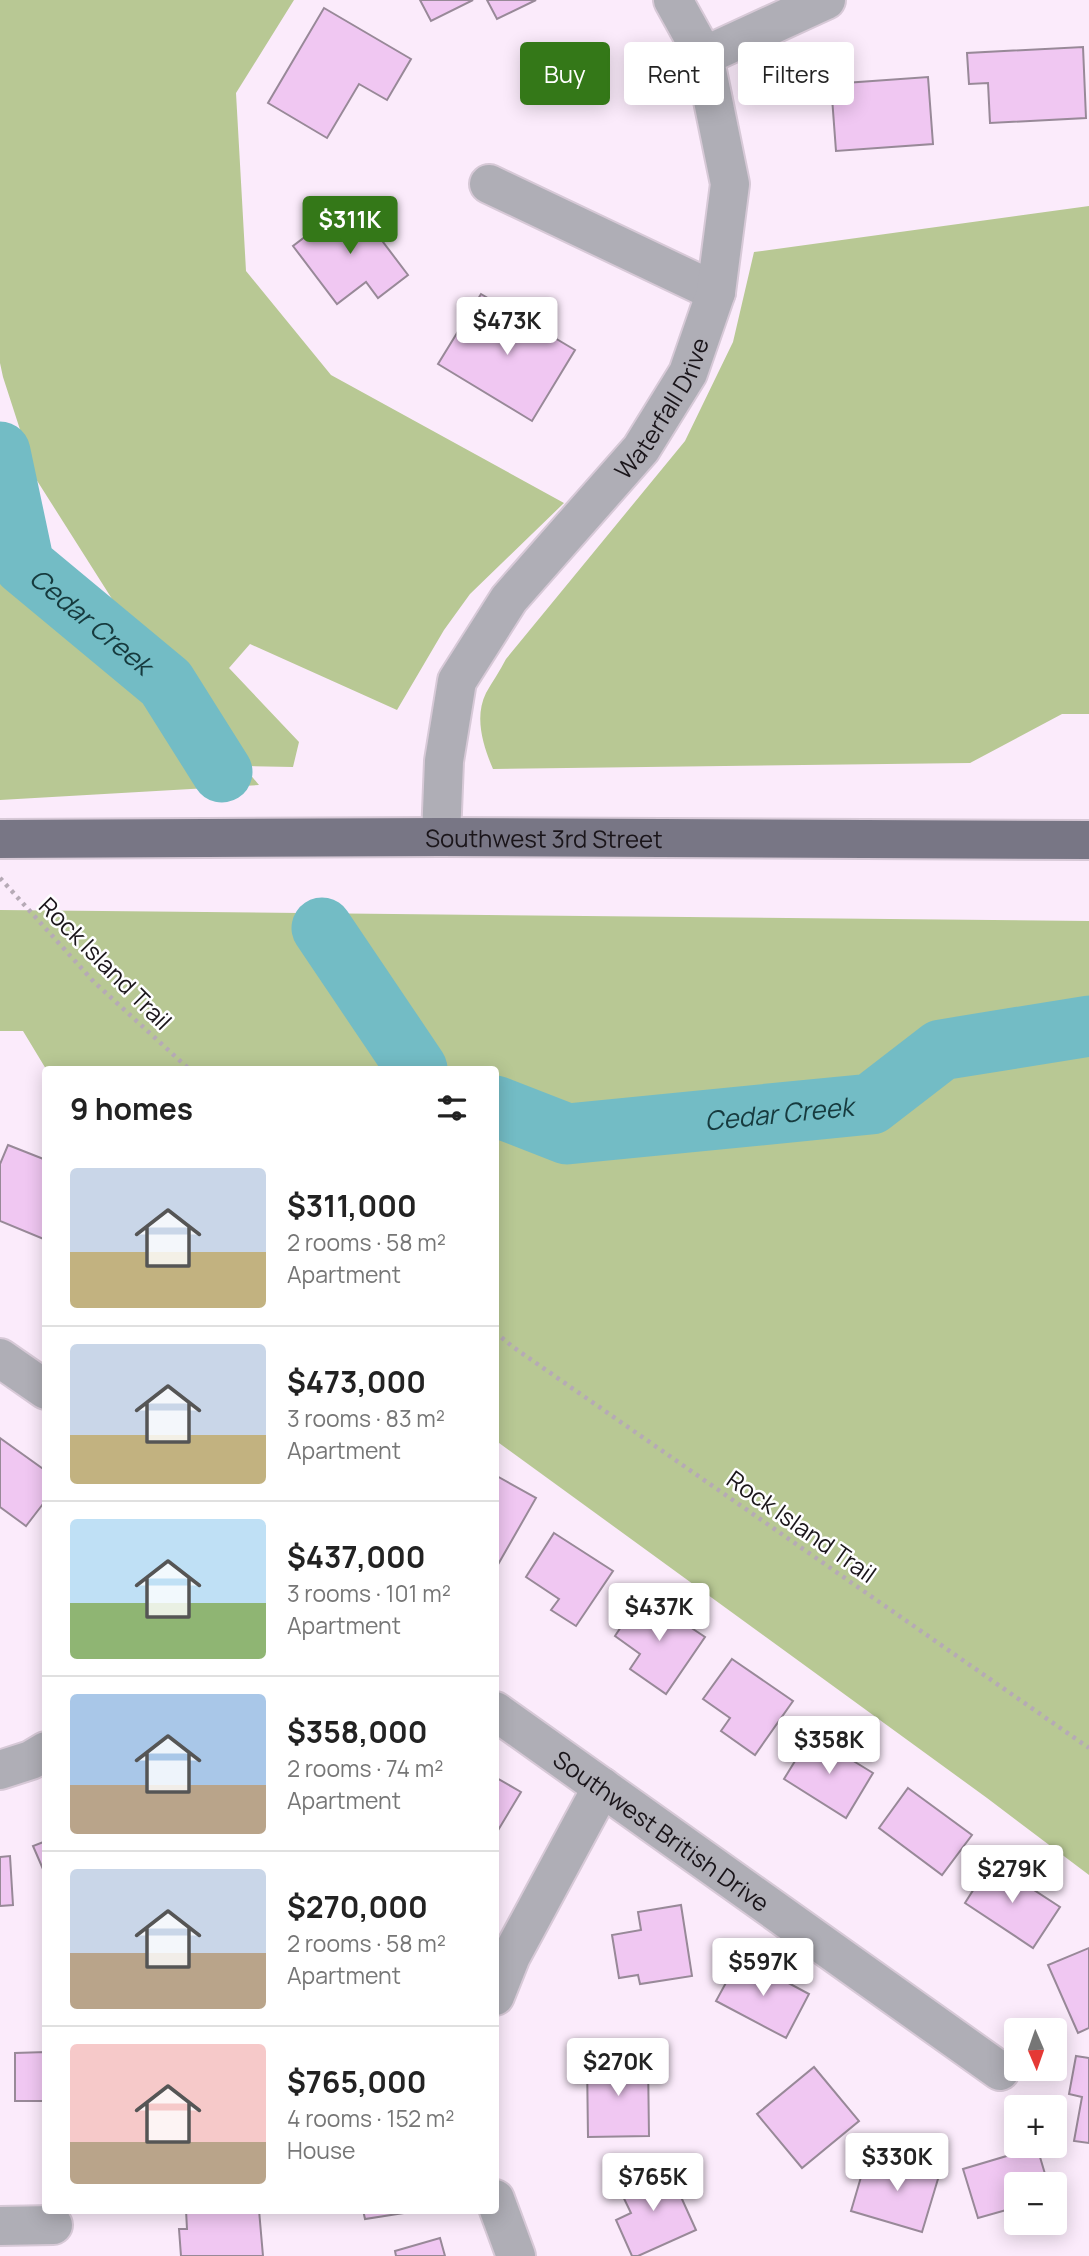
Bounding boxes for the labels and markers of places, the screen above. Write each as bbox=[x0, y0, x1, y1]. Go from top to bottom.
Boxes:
pin: $311K bbox=[301, 196, 399, 256]
pin: $473K bbox=[458, 298, 556, 357]
pin: $437K bbox=[610, 1584, 708, 1643]
pin: $358K bbox=[780, 1716, 878, 1776]
pin: $279K bbox=[963, 1846, 1061, 1905]
pin: $597K bbox=[714, 1938, 812, 1998]
pin: $270K bbox=[569, 2038, 667, 2098]
pin: $330K bbox=[848, 2134, 946, 2193]
pin: $765K bbox=[604, 2154, 702, 2213]

